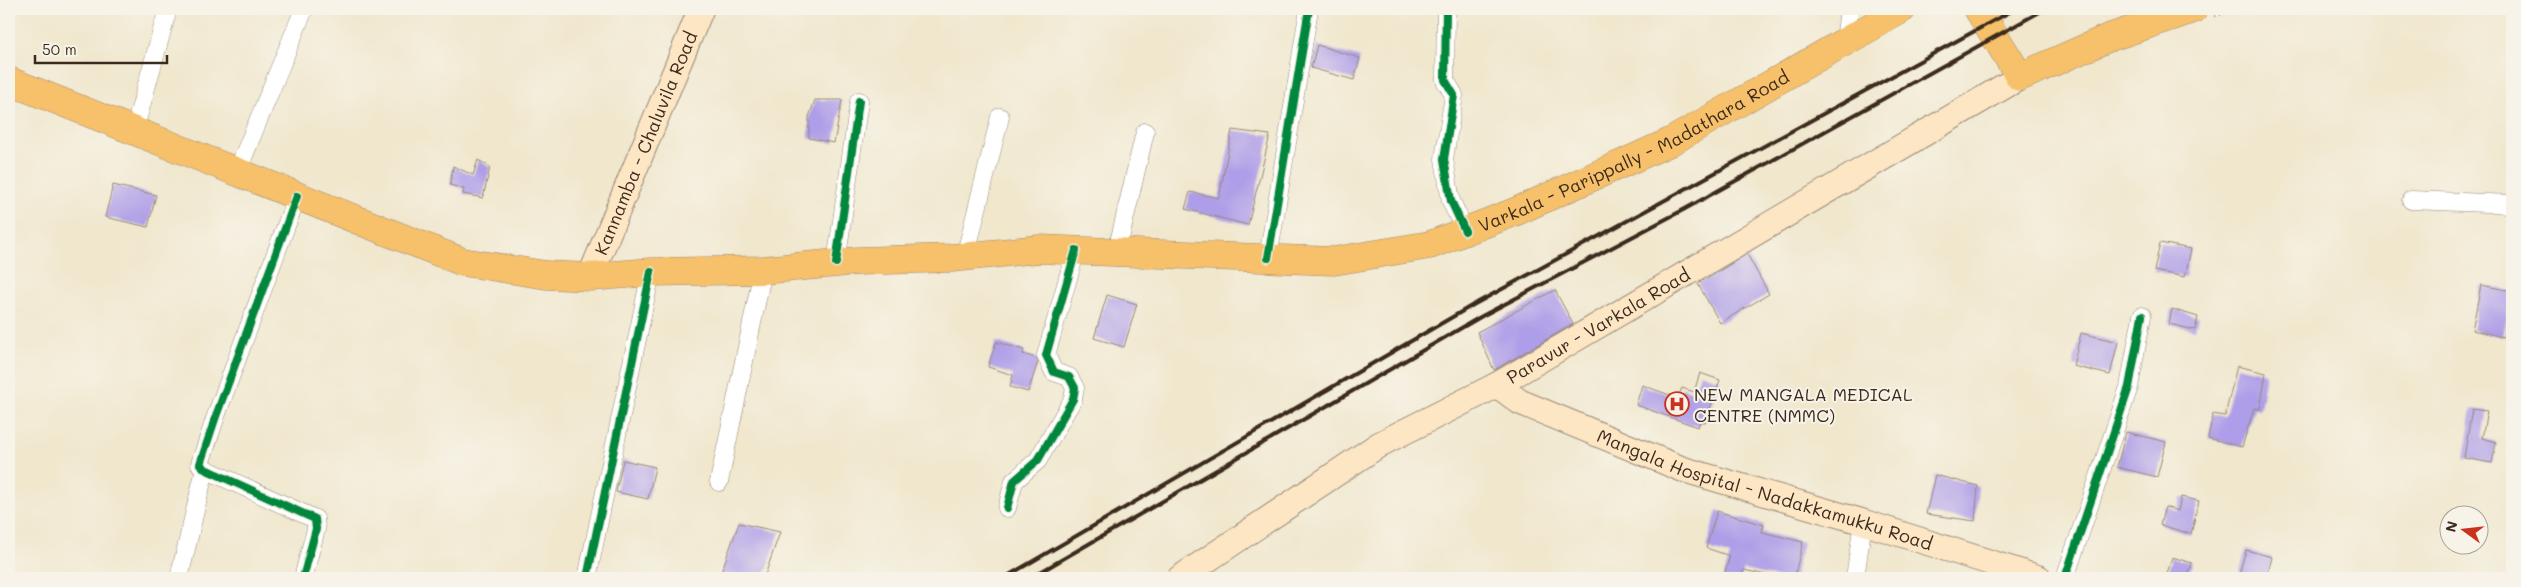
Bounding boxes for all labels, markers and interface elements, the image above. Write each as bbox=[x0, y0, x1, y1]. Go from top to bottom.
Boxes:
street label: Kannamba - Chaluvila Road bbox=[589, 28, 702, 258]
scale bar bbox=[35, 32, 168, 64]
text: 50 m bbox=[42, 39, 77, 59]
street label: Varkala - Parippally - Madathara Road bbox=[1475, 64, 1793, 237]
street label: Paravur - Varkala Road bbox=[1502, 262, 1694, 389]
place label: NEW MANGALA MEDICAL CENTRE (NMMC) bbox=[1694, 382, 1913, 427]
hospital icon: NEW MANGALA MEDICAL CENTRE (NMMC) bbox=[1664, 391, 1690, 417]
street label: Mangala Hospital - Nadakkamukku Road bbox=[1593, 423, 1936, 555]
north arrow bbox=[2438, 504, 2488, 554]
text: N bbox=[2440, 519, 2462, 534]

